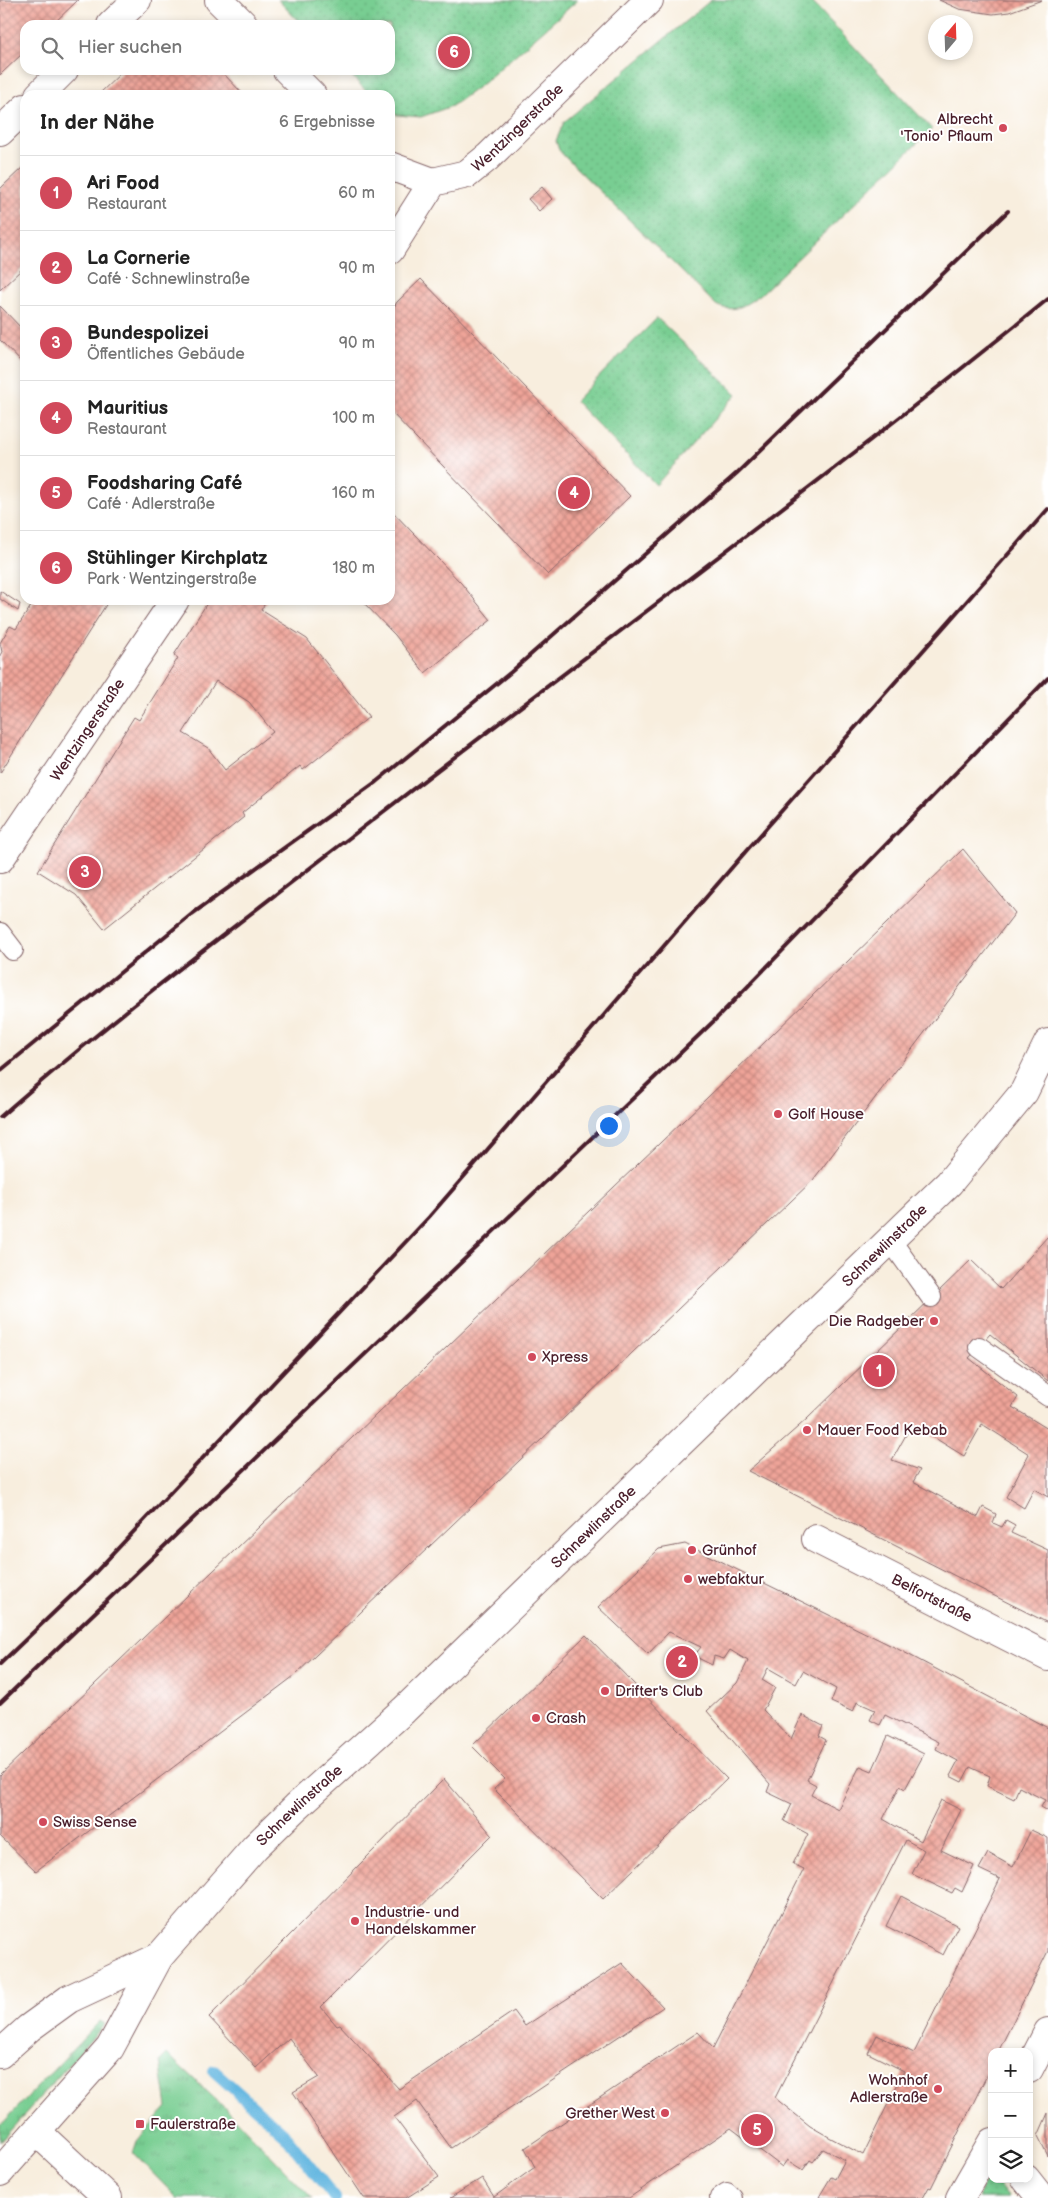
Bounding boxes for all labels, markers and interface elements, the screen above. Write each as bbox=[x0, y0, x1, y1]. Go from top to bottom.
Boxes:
north arrow bbox=[928, 15, 973, 60]
search box bbox=[20, 20, 395, 75]
pin: 6 bbox=[438, 33, 470, 71]
icon: search bbox=[38, 34, 66, 62]
text: Hier suchen bbox=[78, 36, 182, 59]
street label: Wentzingerstraße bbox=[468, 79, 567, 176]
text: In der Nähe bbox=[40, 110, 154, 135]
place label: Albrecht 'Tonio' Pflaum bbox=[900, 110, 993, 146]
text: 6 Ergebnisse bbox=[279, 113, 375, 132]
marker: Albrecht 'Tonio' Pflaum bbox=[997, 122, 1009, 134]
text: Ari Food bbox=[87, 172, 159, 195]
text: 1 bbox=[53, 184, 59, 203]
text: 60 m bbox=[338, 184, 375, 203]
text: Restaurant bbox=[87, 195, 167, 214]
text: La Cornerie bbox=[87, 247, 190, 270]
text: 2 bbox=[51, 259, 61, 278]
text: 90 m bbox=[339, 259, 375, 278]
text: Café · Schnewlinstraße bbox=[87, 270, 250, 289]
text: Bundespolizei bbox=[87, 322, 209, 345]
text: 3 bbox=[51, 334, 61, 353]
text: 90 m bbox=[339, 334, 375, 353]
text: Öffentliches Gebäude bbox=[87, 345, 245, 364]
text: Mauritius bbox=[87, 397, 168, 420]
text: 4 bbox=[51, 409, 61, 428]
text: 100 m bbox=[332, 409, 375, 428]
text: Restaurant bbox=[87, 420, 167, 439]
text: Foodsharing Café bbox=[87, 472, 242, 495]
pin: 4 bbox=[558, 474, 590, 512]
text: 5 bbox=[51, 484, 61, 503]
text: 160 m bbox=[332, 484, 375, 503]
text: Café · Adlerstraße bbox=[87, 495, 215, 514]
text: Stühlinger Kirchplatz bbox=[87, 547, 268, 570]
text: 6 bbox=[51, 559, 61, 578]
text: 180 m bbox=[333, 559, 375, 578]
text: Park · Wentzingerstraße bbox=[87, 570, 257, 589]
street label: Wentzingerstraße bbox=[46, 675, 129, 785]
pin: 3 bbox=[69, 853, 101, 891]
place label: Golf House bbox=[788, 1105, 864, 1124]
marker: Golf House bbox=[772, 1108, 784, 1120]
your location bbox=[596, 1113, 622, 1139]
street label: Schnewlinstraße bbox=[838, 1200, 931, 1291]
place label: Die Radgeber bbox=[829, 1312, 925, 1331]
marker: Die Radgeber bbox=[928, 1315, 940, 1327]
place label: Xpress bbox=[541, 1348, 589, 1367]
marker: Xpress bbox=[526, 1351, 538, 1363]
pin: 1 bbox=[863, 1352, 895, 1390]
place label: Mauer Food Kebab bbox=[817, 1421, 948, 1440]
marker: Mauer Food Kebab bbox=[801, 1424, 813, 1436]
street label: Schnewlinstraße bbox=[547, 1481, 640, 1572]
place label: Grünhof bbox=[702, 1541, 757, 1560]
marker: Grünhof bbox=[686, 1544, 698, 1556]
street label: Belfortstraße bbox=[888, 1569, 976, 1626]
place label: webfaktur bbox=[698, 1570, 764, 1589]
marker: webfaktur bbox=[682, 1573, 694, 1585]
pin: 2 bbox=[666, 1643, 698, 1681]
place label: Drifter's Club bbox=[615, 1682, 704, 1701]
marker: Drifter's Club bbox=[599, 1685, 611, 1697]
place label: Crash bbox=[546, 1709, 586, 1728]
marker: Crash bbox=[530, 1712, 542, 1724]
street label: Schnewlinstraße bbox=[252, 1760, 346, 1850]
place label: Swiss Sense bbox=[53, 1813, 137, 1832]
marker: Swiss Sense bbox=[37, 1816, 49, 1828]
place label: Industrie- und Handelskammer bbox=[365, 1903, 476, 1939]
marker: Industrie- und Handelskammer bbox=[349, 1915, 361, 1927]
map controls bbox=[988, 2048, 1033, 2183]
button: + bbox=[988, 2048, 1033, 2093]
place label: Wohnhof Adlerstraße bbox=[850, 2071, 928, 2107]
marker: Wohnhof Adlerstraße bbox=[932, 2083, 944, 2095]
button: − bbox=[988, 2093, 1033, 2138]
place label: Grether West bbox=[565, 2104, 655, 2123]
marker: Grether West bbox=[659, 2107, 671, 2119]
pin: 5 bbox=[741, 2111, 773, 2149]
place label: Faulerstraße bbox=[150, 2115, 236, 2134]
marker: Faulerstraße bbox=[134, 2118, 146, 2130]
button: layers bbox=[988, 2138, 1033, 2183]

